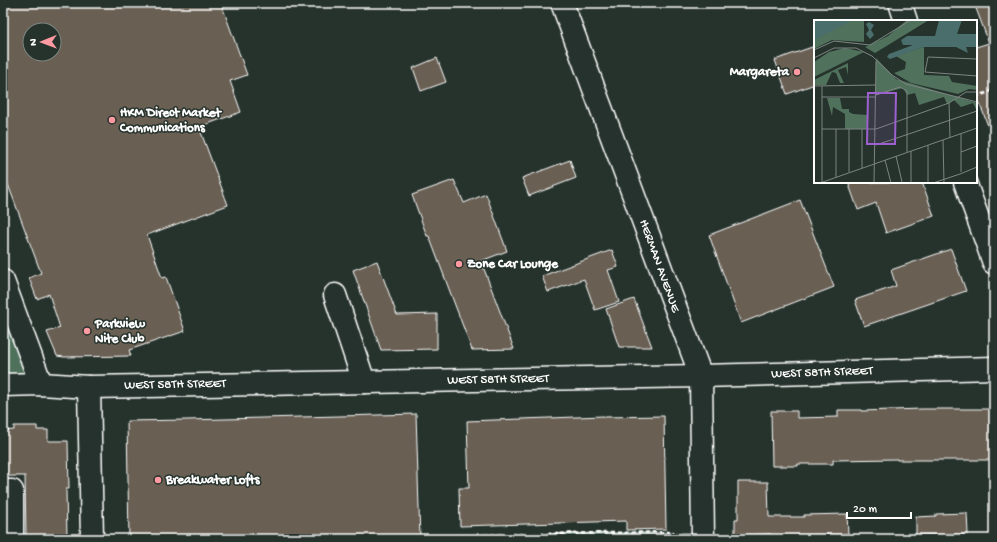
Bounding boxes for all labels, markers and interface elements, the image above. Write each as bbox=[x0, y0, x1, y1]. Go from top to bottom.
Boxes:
inset map bbox=[814, 20, 977, 183]
north arrow bbox=[22, 22, 62, 62]
text: N bbox=[28, 38, 40, 46]
place label: Margareta bbox=[730, 65, 790, 80]
marker: Margareta bbox=[792, 67, 802, 77]
place label: HKM Direct Market Communications bbox=[119, 106, 222, 136]
marker: HKM Direct Market Communications bbox=[107, 115, 117, 125]
street label: HERMAN AVENUE bbox=[635, 218, 683, 315]
place label: Zone Car Lounge bbox=[467, 257, 559, 272]
marker: Zone Car Lounge bbox=[454, 259, 464, 269]
place label: Parkview Nite Club bbox=[94, 317, 146, 347]
marker: Parkview Nite Club bbox=[82, 326, 92, 336]
street label: WEST 58TH STREET bbox=[771, 364, 874, 382]
street label: WEST 58TH STREET bbox=[447, 372, 550, 388]
street label: WEST 58TH STREET bbox=[124, 377, 227, 393]
place label: Breakwater Lofts bbox=[165, 472, 261, 488]
marker: Breakwater Lofts bbox=[153, 475, 163, 485]
scale bar bbox=[847, 494, 911, 520]
text: 20 m bbox=[853, 503, 878, 517]

